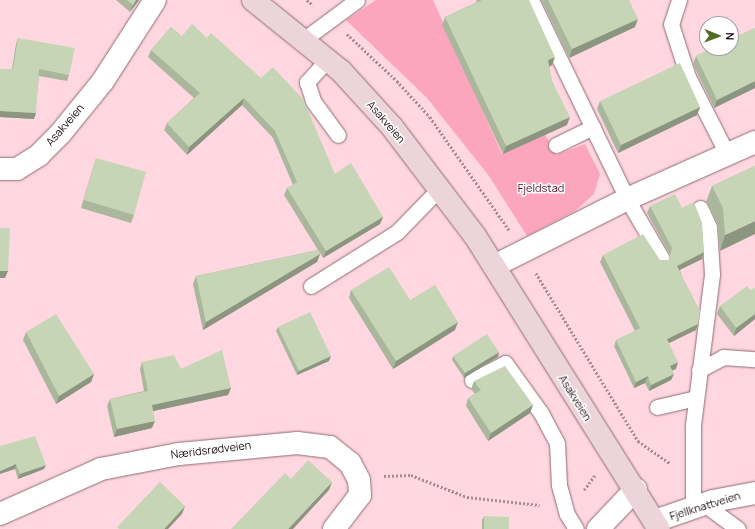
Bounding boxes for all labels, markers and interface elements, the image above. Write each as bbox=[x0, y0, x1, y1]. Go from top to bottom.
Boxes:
north arrow bbox=[699, 16, 739, 56]
text: N bbox=[723, 32, 738, 40]
street label: Asakveien bbox=[364, 98, 408, 146]
street label: Asakveien bbox=[43, 101, 87, 149]
park label: Fjeldstad bbox=[518, 181, 564, 195]
street label: Asakveien bbox=[556, 373, 594, 423]
street label: Næridsrødveien bbox=[170, 439, 252, 461]
street label: Fjellknattveien bbox=[668, 489, 742, 523]

